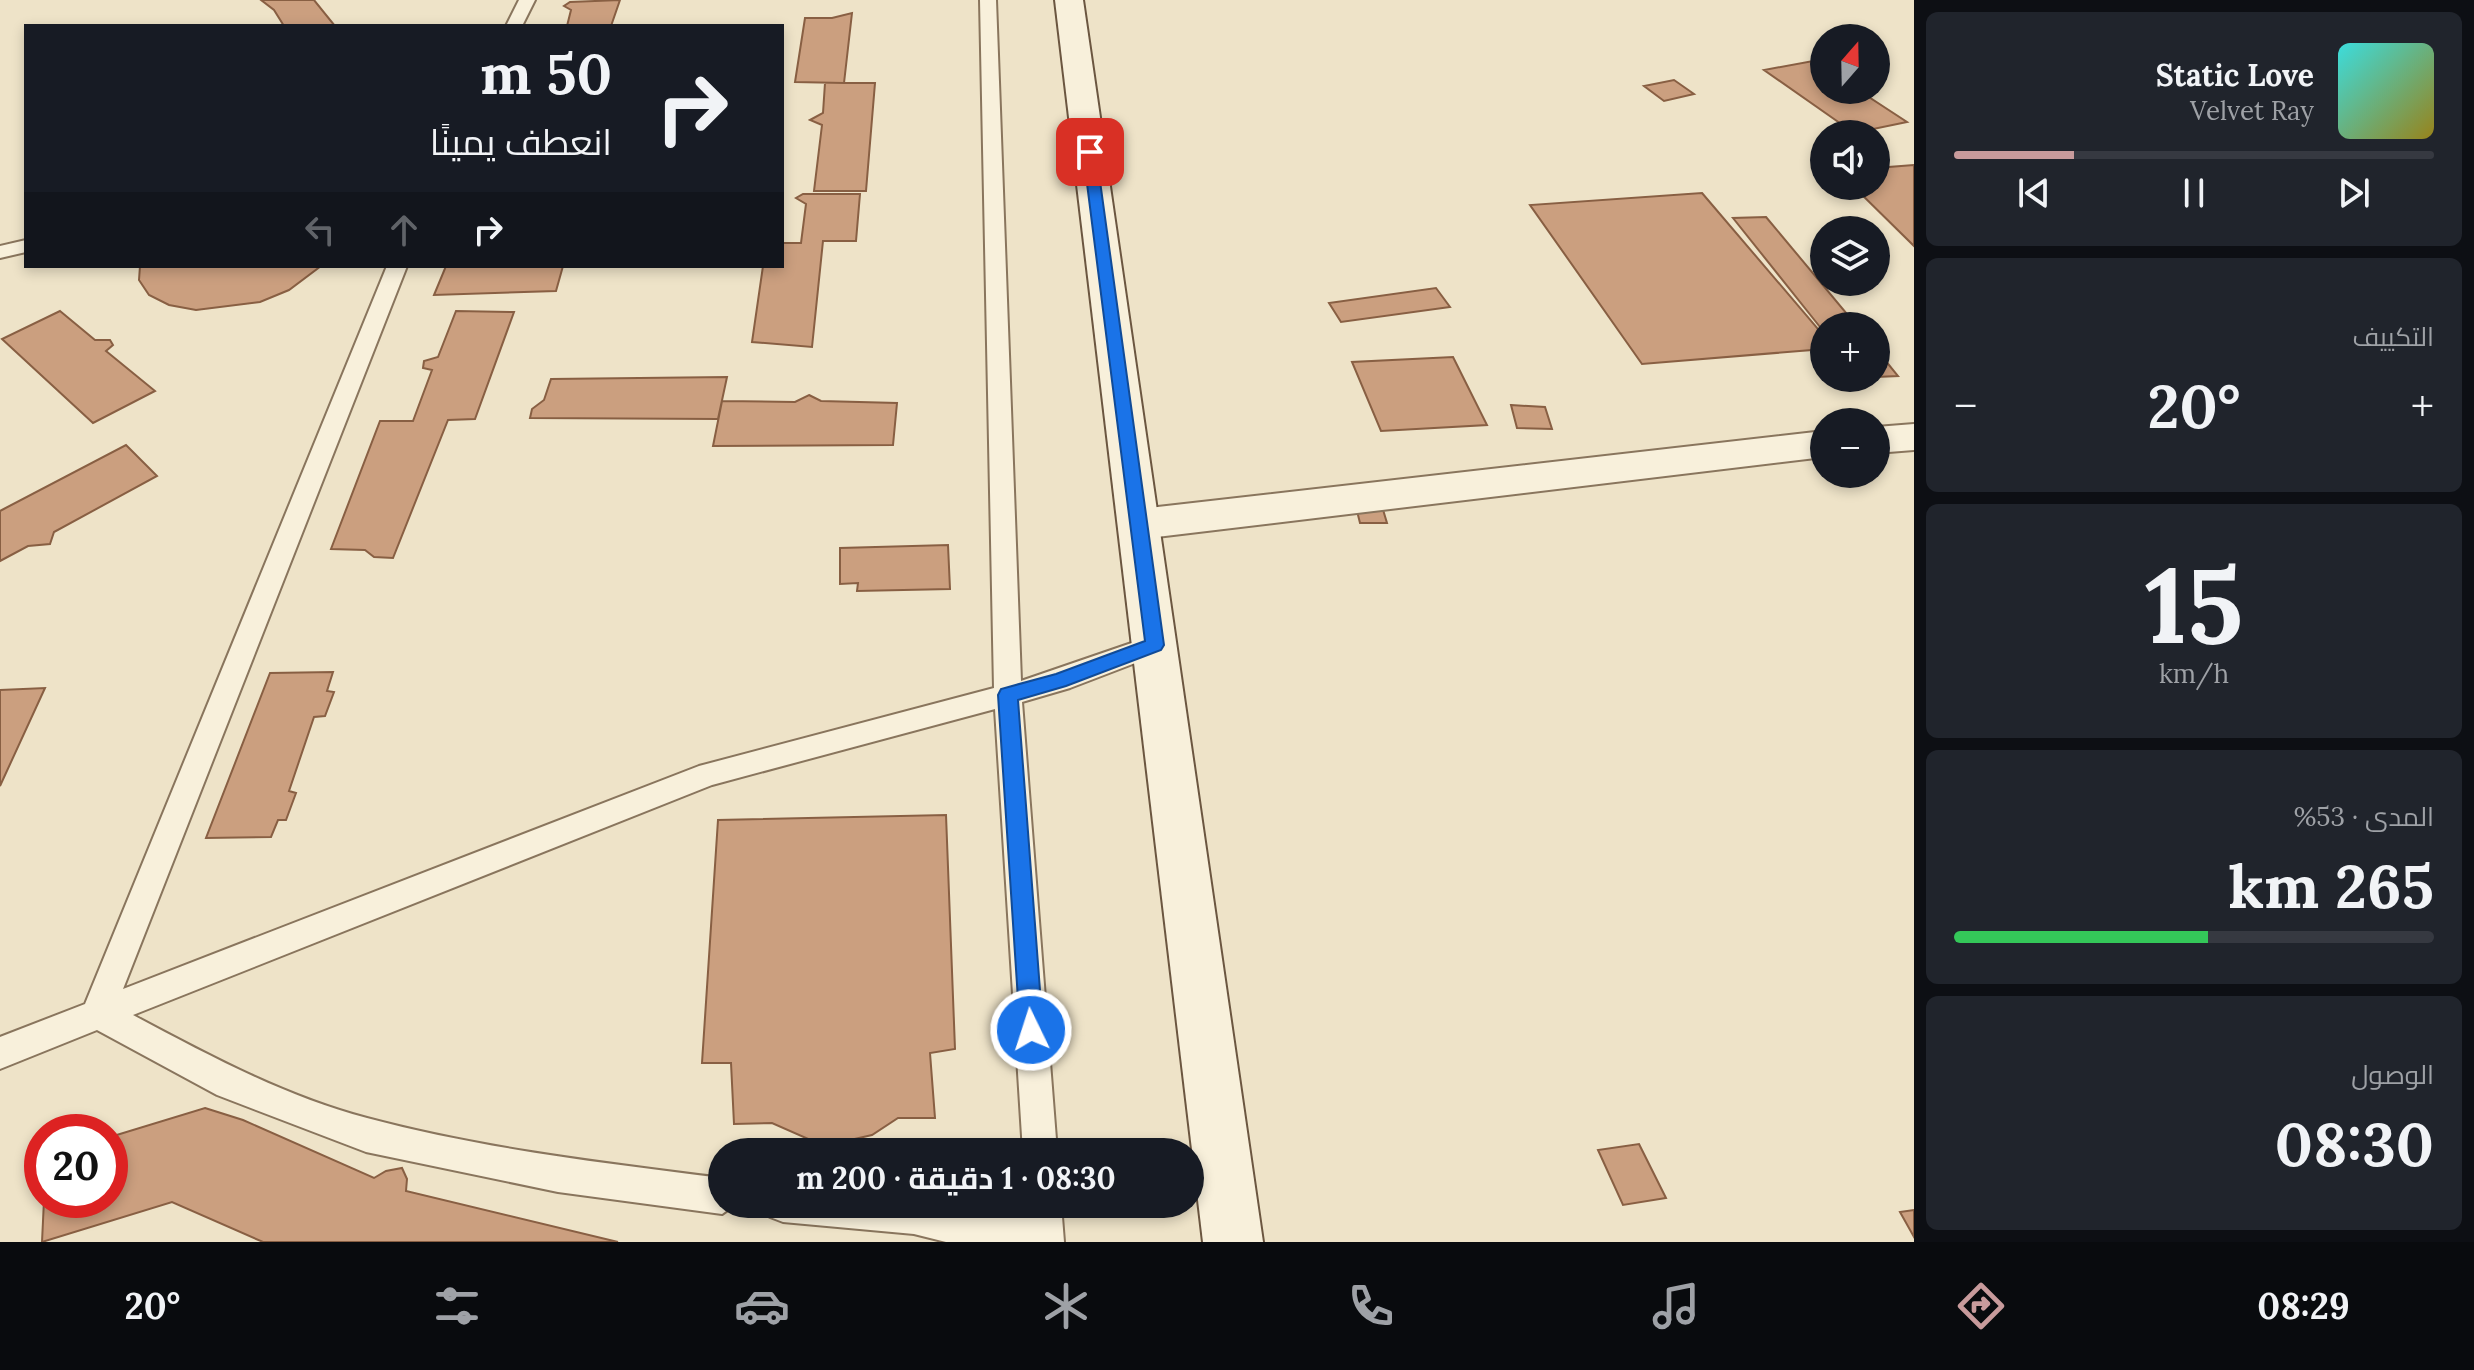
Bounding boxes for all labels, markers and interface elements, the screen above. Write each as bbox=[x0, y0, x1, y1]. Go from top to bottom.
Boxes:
north arrow bbox=[1810, 24, 1890, 104]
map controls bbox=[1810, 24, 1890, 488]
text: 50 m bbox=[480, 38, 612, 109]
icon: right bbox=[640, 56, 744, 160]
text: Static Love bbox=[2156, 56, 2314, 94]
text: Velvet Ray bbox=[2190, 94, 2314, 127]
pin bbox=[1056, 118, 1124, 186]
text: انعطف يمينًا bbox=[430, 119, 612, 165]
button: sound bbox=[1810, 120, 1890, 200]
icon: arrive bbox=[1068, 130, 1112, 174]
icon: previous bbox=[2012, 171, 2056, 215]
icon: pause bbox=[2172, 171, 2216, 215]
icon: next bbox=[2332, 171, 2376, 215]
icon: left bbox=[298, 208, 342, 252]
icon: ahead bbox=[382, 208, 426, 252]
icon: right bbox=[466, 208, 510, 252]
button: layers bbox=[1810, 216, 1890, 296]
button: + bbox=[1810, 312, 1890, 392]
text: التكييف bbox=[2352, 320, 2434, 353]
text: 20° bbox=[2147, 368, 2241, 444]
text: − bbox=[1954, 378, 1977, 434]
text: + bbox=[2411, 378, 2434, 434]
button: − bbox=[1810, 408, 1890, 488]
text: 15 bbox=[2145, 538, 2243, 671]
text: km/h bbox=[2159, 657, 2229, 690]
text: المدى · 53% bbox=[2294, 800, 2434, 833]
text: 265 km bbox=[2228, 848, 2434, 924]
position arrow bbox=[989, 988, 1073, 1072]
text: الوصول bbox=[2351, 1058, 2434, 1091]
text: 08:30 bbox=[2275, 1106, 2434, 1182]
speed limit sign: 20 bbox=[24, 1114, 128, 1218]
text: 08:30 · 1 دقيقة · 200 m bbox=[796, 1159, 1116, 1197]
icon: filters bbox=[429, 1278, 485, 1334]
icon: car bbox=[734, 1278, 790, 1334]
icon: climate bbox=[1038, 1278, 1094, 1334]
icon: phone bbox=[1343, 1278, 1399, 1334]
icon: music bbox=[1648, 1278, 1704, 1334]
icon: directions bbox=[1953, 1278, 2009, 1334]
text: 20° bbox=[124, 1283, 180, 1329]
text: 08:29 bbox=[2257, 1283, 2350, 1329]

